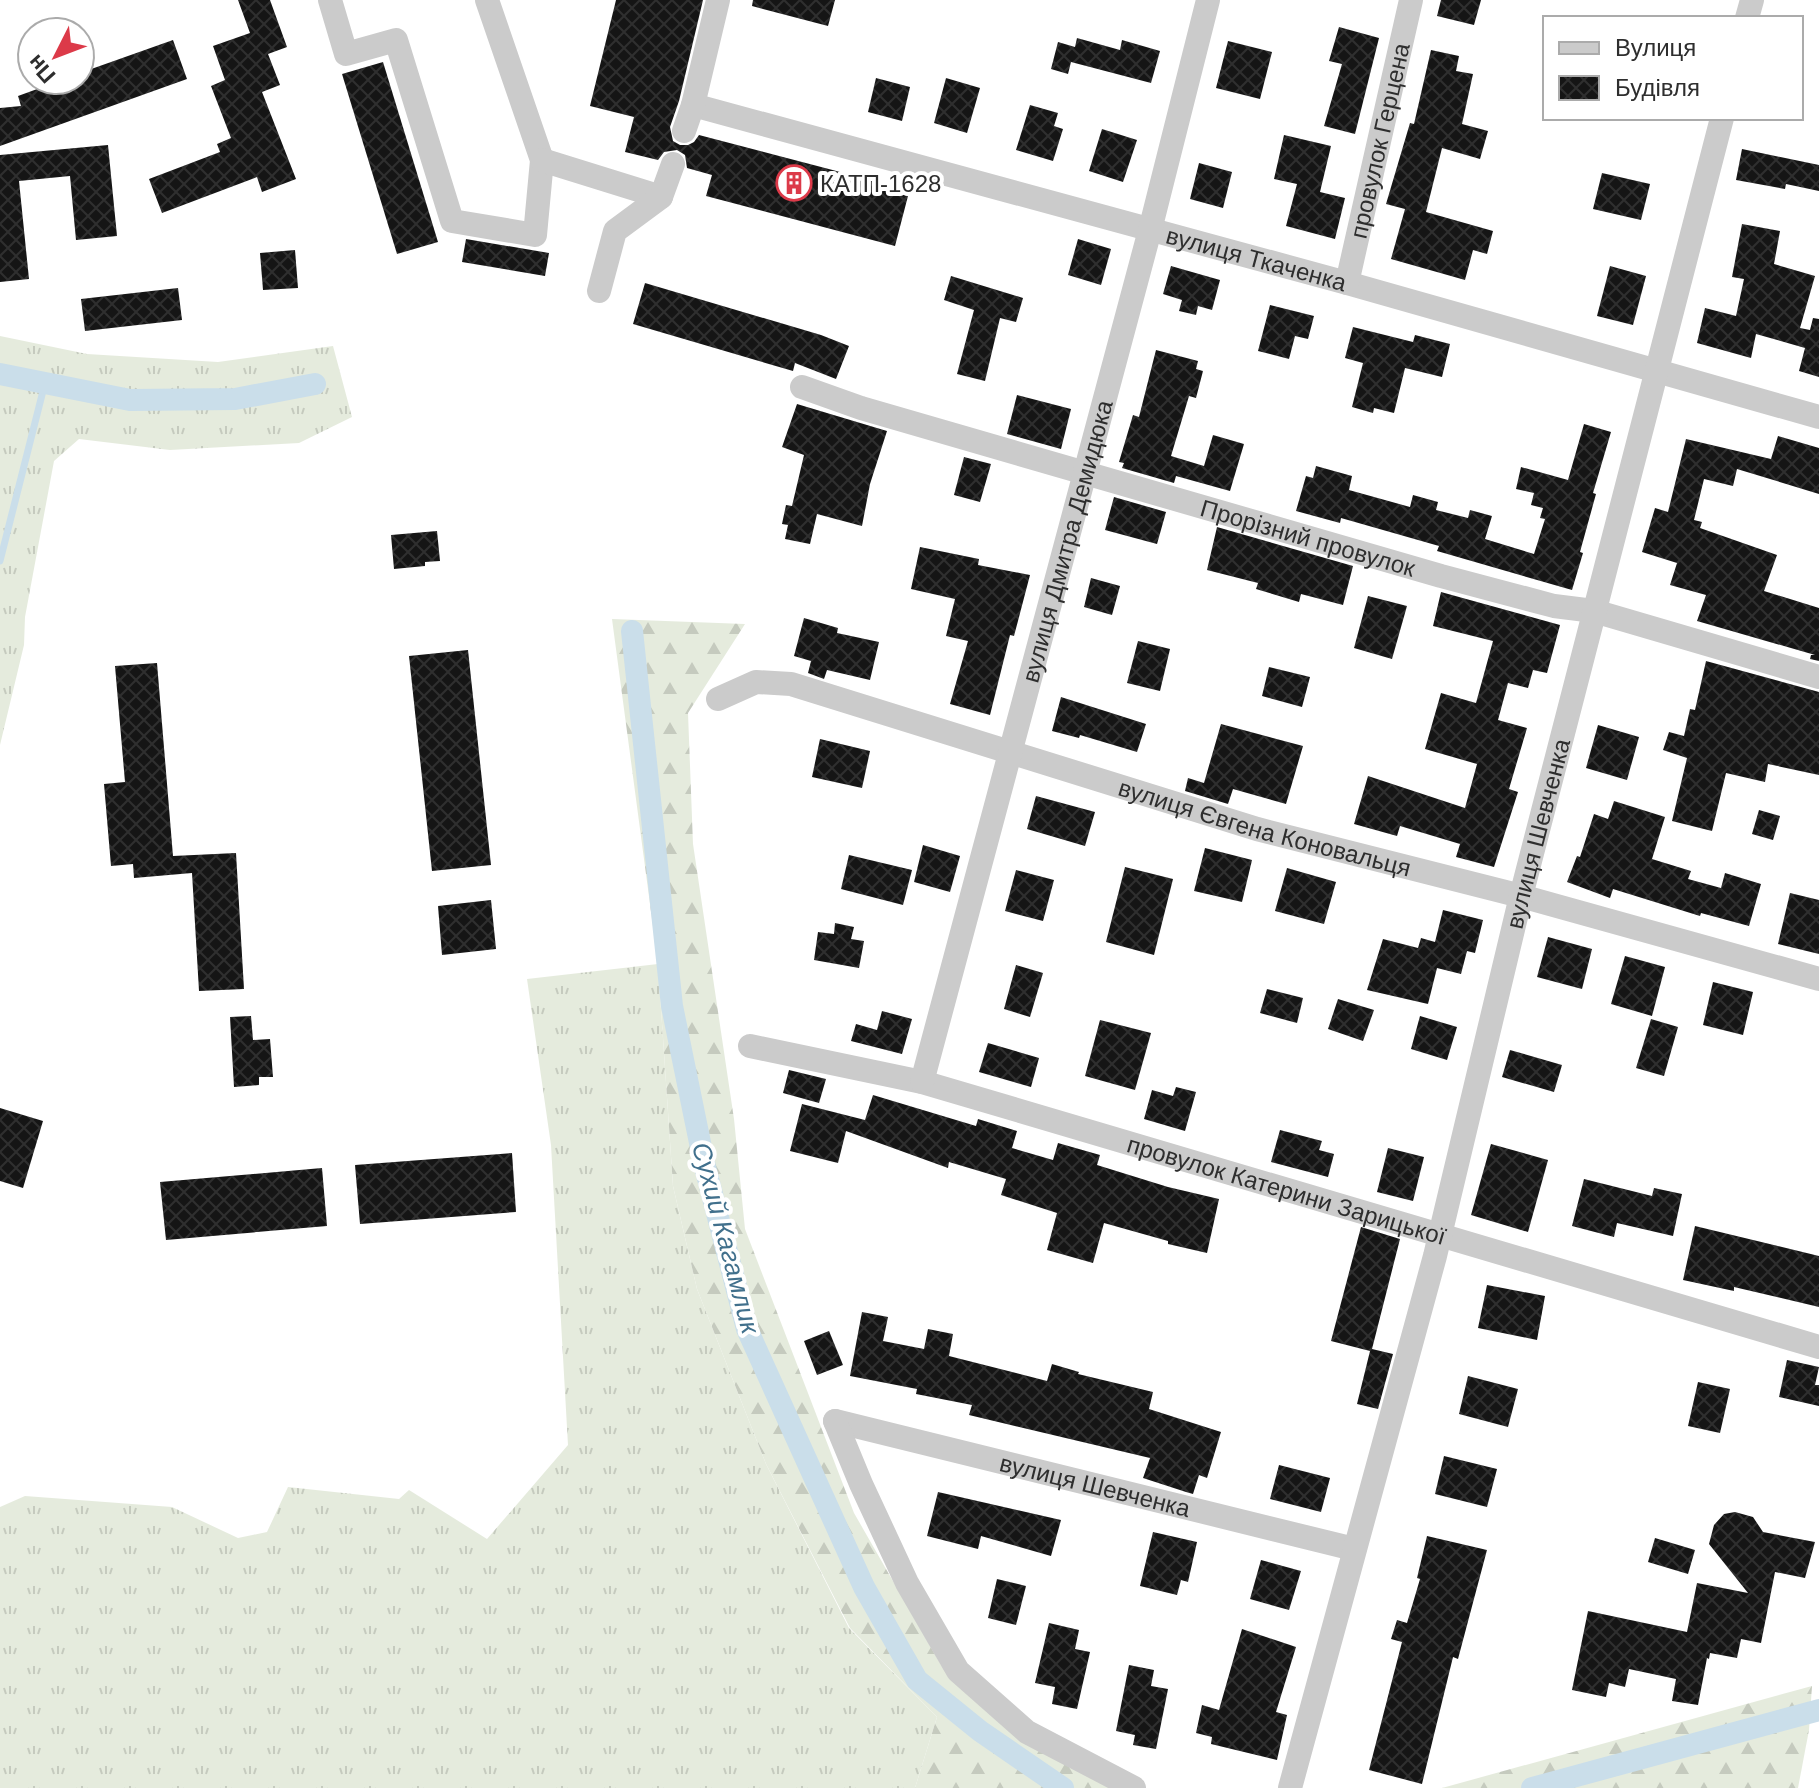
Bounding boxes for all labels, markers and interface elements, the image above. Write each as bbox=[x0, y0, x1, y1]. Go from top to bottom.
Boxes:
north arrow bbox=[16, 16, 96, 96]
legend bbox=[1543, 16, 1803, 120]
text: Вулиця bbox=[1615, 34, 1696, 61]
street label: провулок Герцена bbox=[1344, 40, 1415, 241]
text: Пн bbox=[22, 50, 61, 88]
text: Будівля bbox=[1615, 74, 1700, 101]
building icon: КАТП-1628 bbox=[775, 164, 813, 202]
place label: КАТП-1628 bbox=[820, 170, 941, 197]
street label: вулиця Ткаченка bbox=[1163, 221, 1350, 296]
street label: вулиця Дмитра Демидюка bbox=[1016, 396, 1118, 685]
street label: Прорізний провулок bbox=[1198, 494, 1419, 581]
street label: вулиця Шевченка bbox=[1500, 735, 1575, 931]
street label: вулиця Євгена Коновальця bbox=[1115, 773, 1414, 881]
street label: провулок Катерини Зарицької bbox=[1124, 1130, 1450, 1250]
water label: Сухий Кагамлик bbox=[686, 1139, 766, 1339]
street label: вулиця Шевченка bbox=[997, 1449, 1194, 1522]

